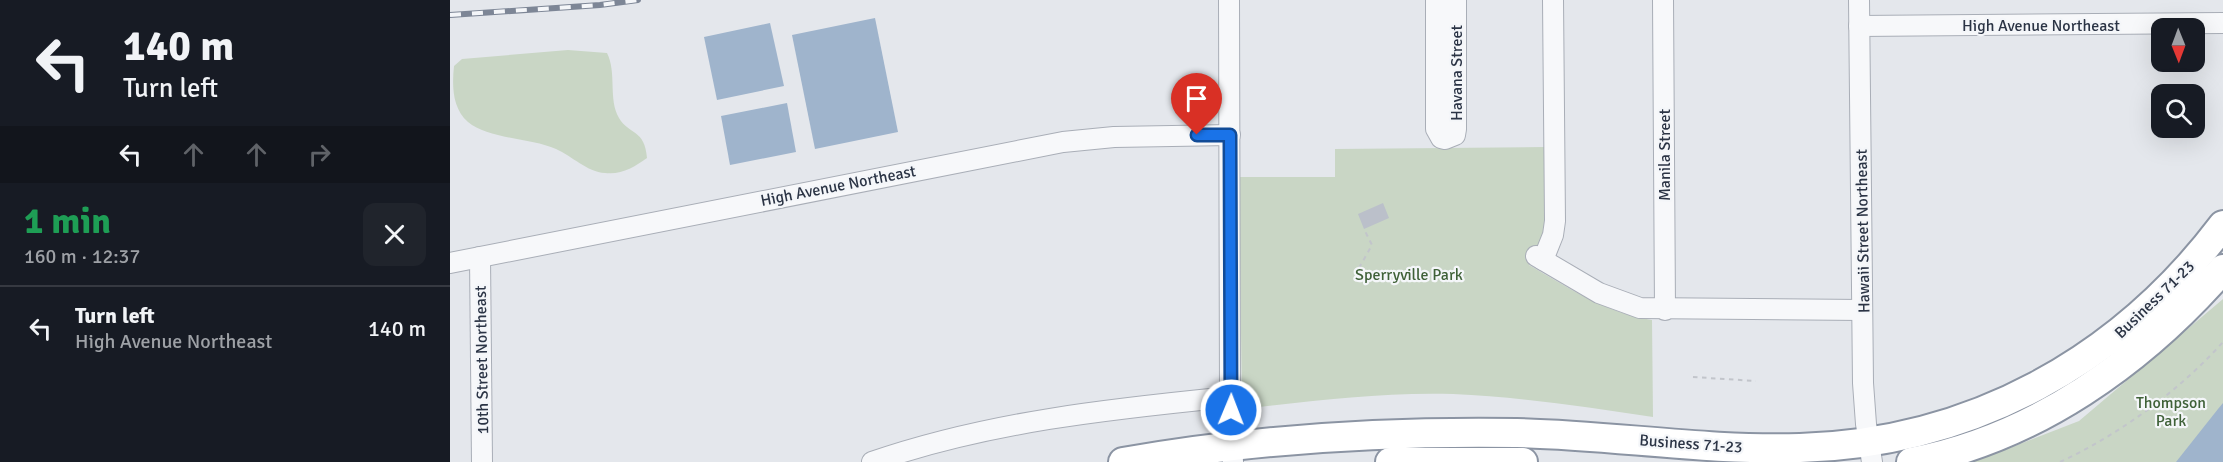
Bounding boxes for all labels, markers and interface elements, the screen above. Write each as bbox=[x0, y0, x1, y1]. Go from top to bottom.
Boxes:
street label: High Avenue Northeast bbox=[1962, 16, 2120, 36]
north arrow bbox=[2151, 18, 2205, 72]
map controls bbox=[2151, 18, 2205, 138]
text: 140 m bbox=[123, 21, 234, 72]
icon: left bbox=[24, 24, 102, 102]
street label: Havana Street bbox=[1447, 25, 1467, 121]
text: Turn left bbox=[123, 72, 218, 105]
pin bbox=[1171, 73, 1222, 135]
icon: arrive bbox=[1180, 82, 1213, 115]
button: search bbox=[2151, 84, 2205, 138]
street label: Manila Street bbox=[1655, 109, 1675, 201]
icon: left bbox=[114, 138, 147, 171]
icon: ahead bbox=[177, 138, 210, 171]
icon: ahead bbox=[240, 138, 273, 171]
icon: right bbox=[303, 138, 336, 171]
street label: Hawaii Street Northeast bbox=[1852, 148, 1874, 313]
street label: High Avenue Northeast bbox=[759, 161, 918, 211]
text: 1 min bbox=[24, 199, 111, 244]
button: close bbox=[363, 203, 426, 266]
text: 160 m · 12:37 bbox=[24, 244, 140, 269]
street label: Business 71-23 bbox=[2110, 257, 2199, 343]
park label: Sperryville Park bbox=[1355, 265, 1463, 285]
street label: 10th Street Northeast bbox=[471, 285, 493, 435]
text: Turn left bbox=[75, 302, 155, 329]
icon: left bbox=[24, 312, 57, 345]
text: 140 m bbox=[368, 315, 426, 342]
text: High Avenue Northeast bbox=[75, 329, 272, 354]
position arrow bbox=[1199, 378, 1263, 442]
park label: Thompson Park bbox=[2136, 393, 2206, 431]
street label: Business 71-23 bbox=[1639, 430, 1743, 458]

